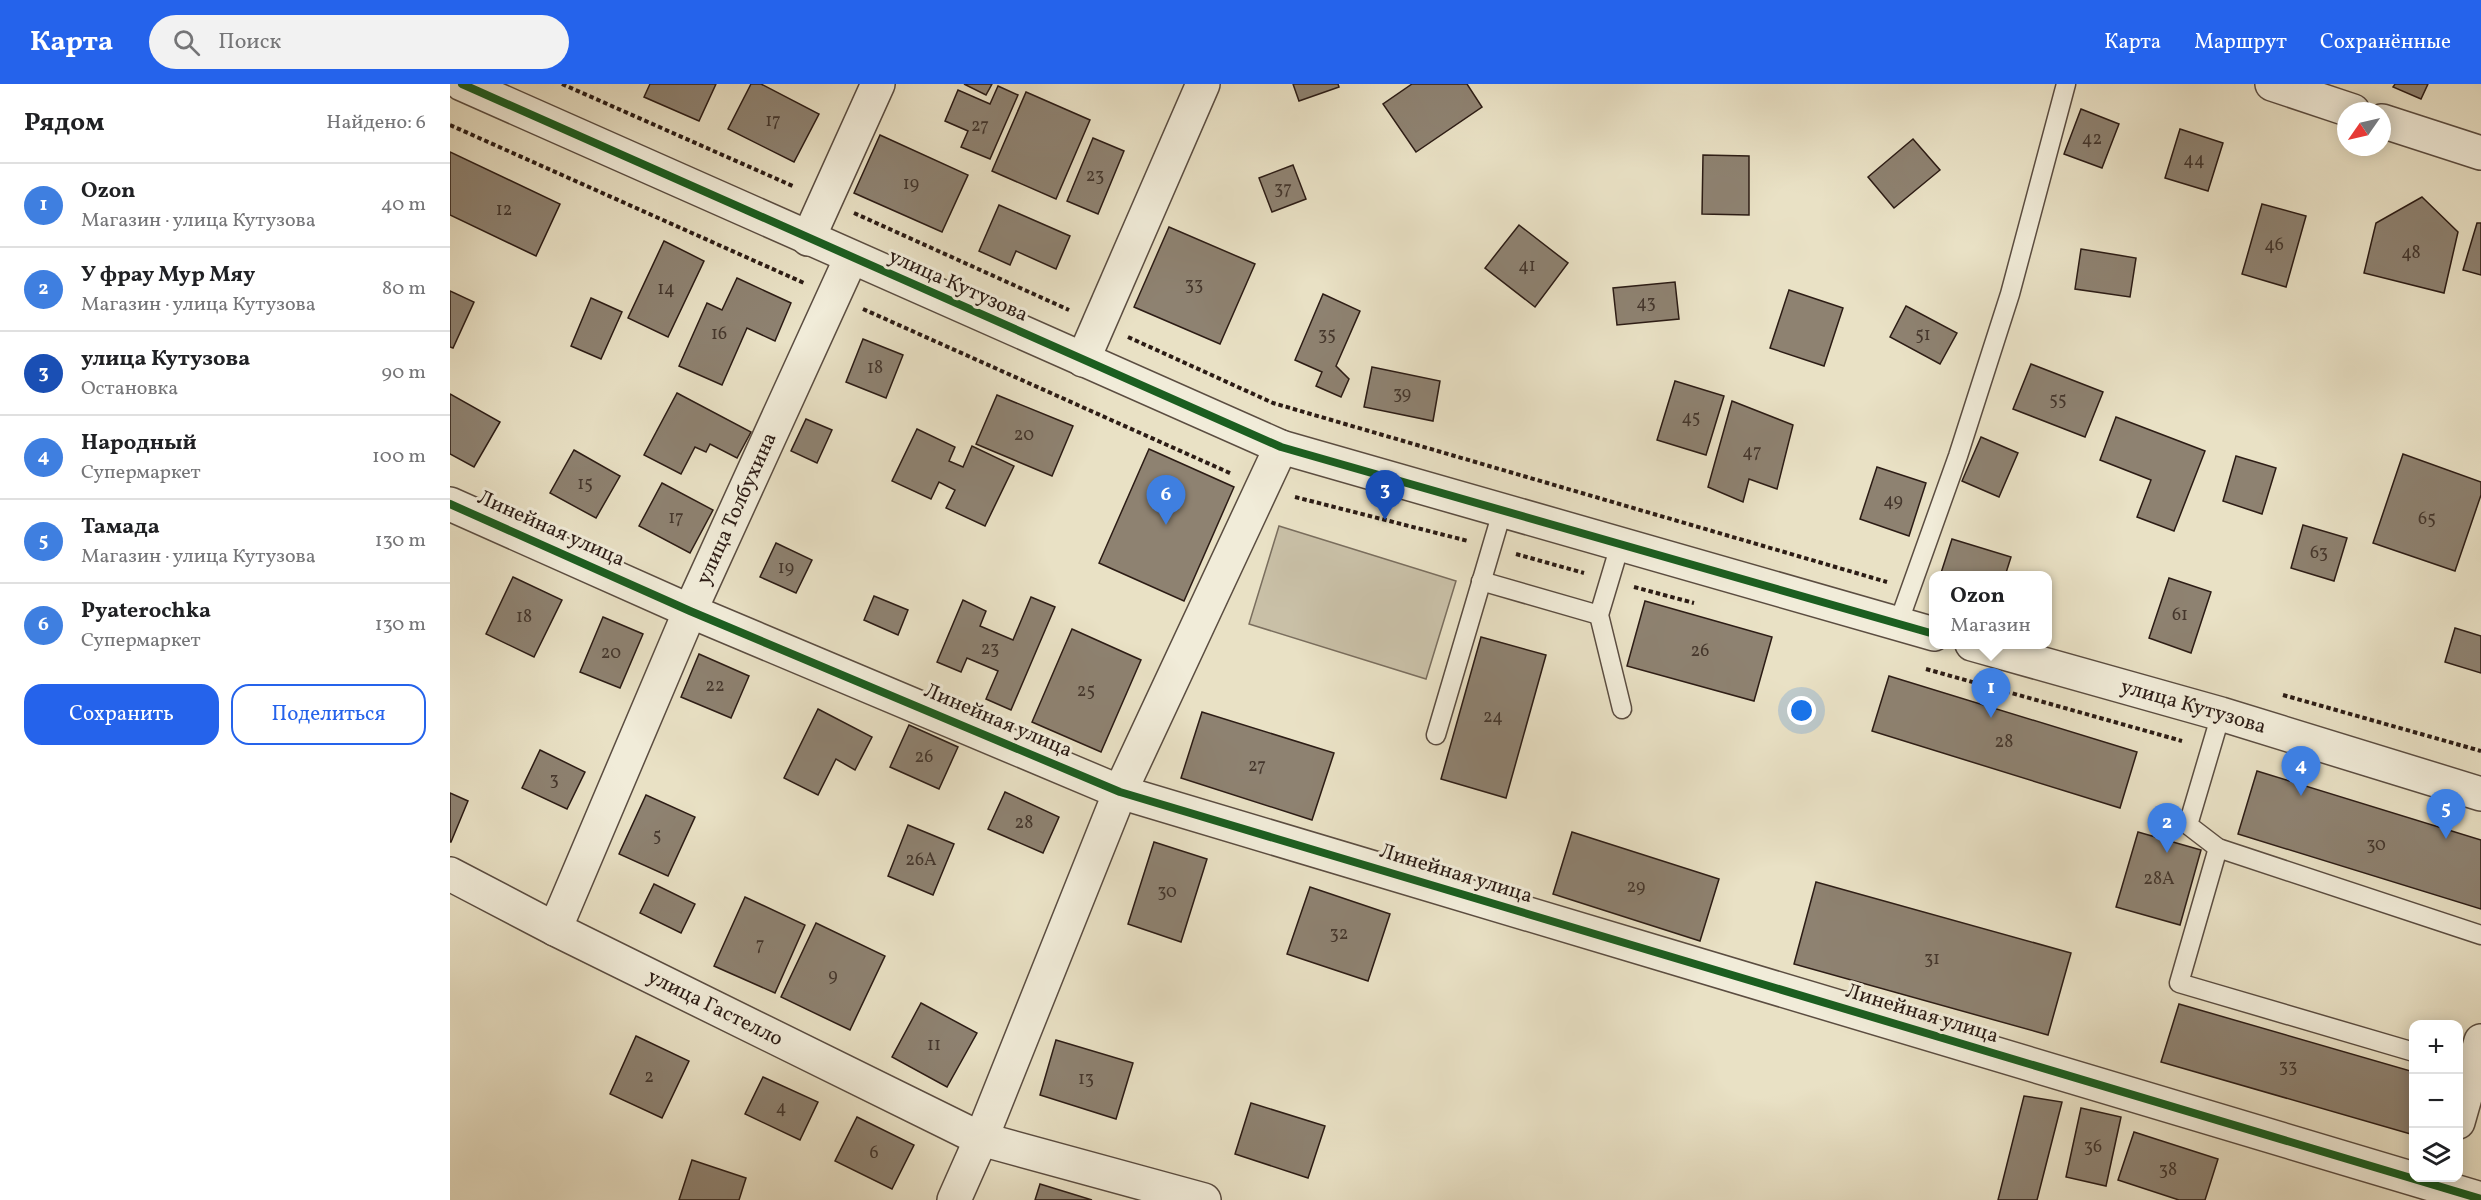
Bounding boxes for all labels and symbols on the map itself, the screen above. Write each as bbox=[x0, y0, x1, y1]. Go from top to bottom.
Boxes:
north arrow bbox=[2337, 102, 2391, 156]
house number: 17 bbox=[765, 109, 781, 134]
house number: 27 bbox=[971, 114, 989, 139]
house number: 42 bbox=[2082, 127, 2102, 152]
house number: 44 bbox=[2183, 148, 2205, 173]
house number: 23 bbox=[1086, 164, 1104, 189]
house number: 19 bbox=[903, 172, 919, 197]
house number: 37 bbox=[1274, 177, 1292, 202]
house number: 12 bbox=[496, 198, 512, 223]
house number: 46 bbox=[2264, 233, 2284, 258]
house number: 48 bbox=[2401, 241, 2421, 266]
street label: улица Кутузова bbox=[884, 242, 1032, 330]
house number: 41 bbox=[1518, 254, 1536, 279]
house number: 33 bbox=[1185, 273, 1203, 298]
house number: 14 bbox=[657, 277, 675, 302]
house number: 43 bbox=[1636, 291, 1656, 316]
house number: 16 bbox=[711, 322, 727, 347]
house number: 35 bbox=[1318, 323, 1336, 348]
house number: 51 bbox=[1915, 323, 1931, 348]
house number: 18 bbox=[867, 356, 883, 381]
house number: 39 bbox=[1393, 382, 1411, 407]
house number: 55 bbox=[2049, 388, 2067, 413]
house number: 45 bbox=[1682, 406, 1700, 431]
house number: 20 bbox=[1014, 423, 1034, 448]
street label: улица Толбухина bbox=[689, 428, 784, 590]
house number: 47 bbox=[1742, 440, 1762, 465]
pin: 3 bbox=[1366, 470, 1404, 520]
house number: 15 bbox=[577, 472, 593, 497]
pin: 6 bbox=[1146, 476, 1186, 525]
street label: Линейная улица bbox=[473, 483, 629, 575]
house number: 49 bbox=[1883, 489, 1903, 514]
house number: 17 bbox=[668, 506, 684, 531]
house number: 65 bbox=[2418, 507, 2436, 532]
house number: 63 bbox=[2310, 541, 2328, 566]
house number: 19 bbox=[778, 556, 794, 581]
house number: 61 bbox=[2172, 603, 2188, 628]
house number: 18 bbox=[516, 605, 532, 630]
house number: 23 bbox=[981, 637, 999, 662]
house number: 26 bbox=[1691, 639, 1709, 664]
house number: 20 bbox=[601, 641, 621, 666]
pin: 1 bbox=[1972, 668, 2010, 718]
street label: улица Кутузова bbox=[2117, 672, 2270, 742]
house number: 22 bbox=[705, 674, 725, 699]
street label: Линейная улица bbox=[919, 677, 1077, 765]
house number: 25 bbox=[1077, 679, 1095, 704]
your location bbox=[1787, 696, 1816, 725]
house number: 24 bbox=[1483, 705, 1503, 730]
house number: 28 bbox=[1995, 730, 2013, 755]
house number: 26 bbox=[915, 745, 933, 770]
pin: 4 bbox=[2282, 746, 2320, 796]
house number: 27 bbox=[1248, 754, 1266, 779]
house number: 3 bbox=[549, 768, 559, 793]
pin: 5 bbox=[2426, 790, 2466, 839]
pin: 2 bbox=[2148, 804, 2186, 853]
house number: 28 bbox=[1015, 811, 1033, 836]
house number: 5 bbox=[653, 824, 661, 849]
house number: 30 bbox=[2366, 833, 2386, 858]
street label: Линейная улица bbox=[1376, 837, 1536, 911]
house number: 26А bbox=[905, 848, 937, 873]
house number: 28А bbox=[2143, 867, 2175, 892]
house number: 29 bbox=[1627, 875, 1645, 900]
house number: 30 bbox=[1157, 880, 1177, 905]
house number: 32 bbox=[1330, 922, 1348, 947]
house number: 7 bbox=[756, 933, 764, 958]
house number: 31 bbox=[1924, 947, 1940, 972]
street label: улица Гастелло bbox=[642, 962, 788, 1054]
house number: 9 bbox=[828, 964, 838, 989]
street label: Линейная улица bbox=[1842, 977, 2002, 1051]
house number: 11 bbox=[927, 1033, 941, 1058]
house number: 33 bbox=[2279, 1055, 2297, 1080]
house number: 2 bbox=[644, 1065, 654, 1090]
house number: 13 bbox=[1078, 1067, 1094, 1092]
house number: 4 bbox=[776, 1096, 786, 1121]
house number: 36 bbox=[2084, 1135, 2102, 1160]
house number: 6 bbox=[869, 1141, 879, 1166]
house number: 38 bbox=[2159, 1158, 2177, 1183]

